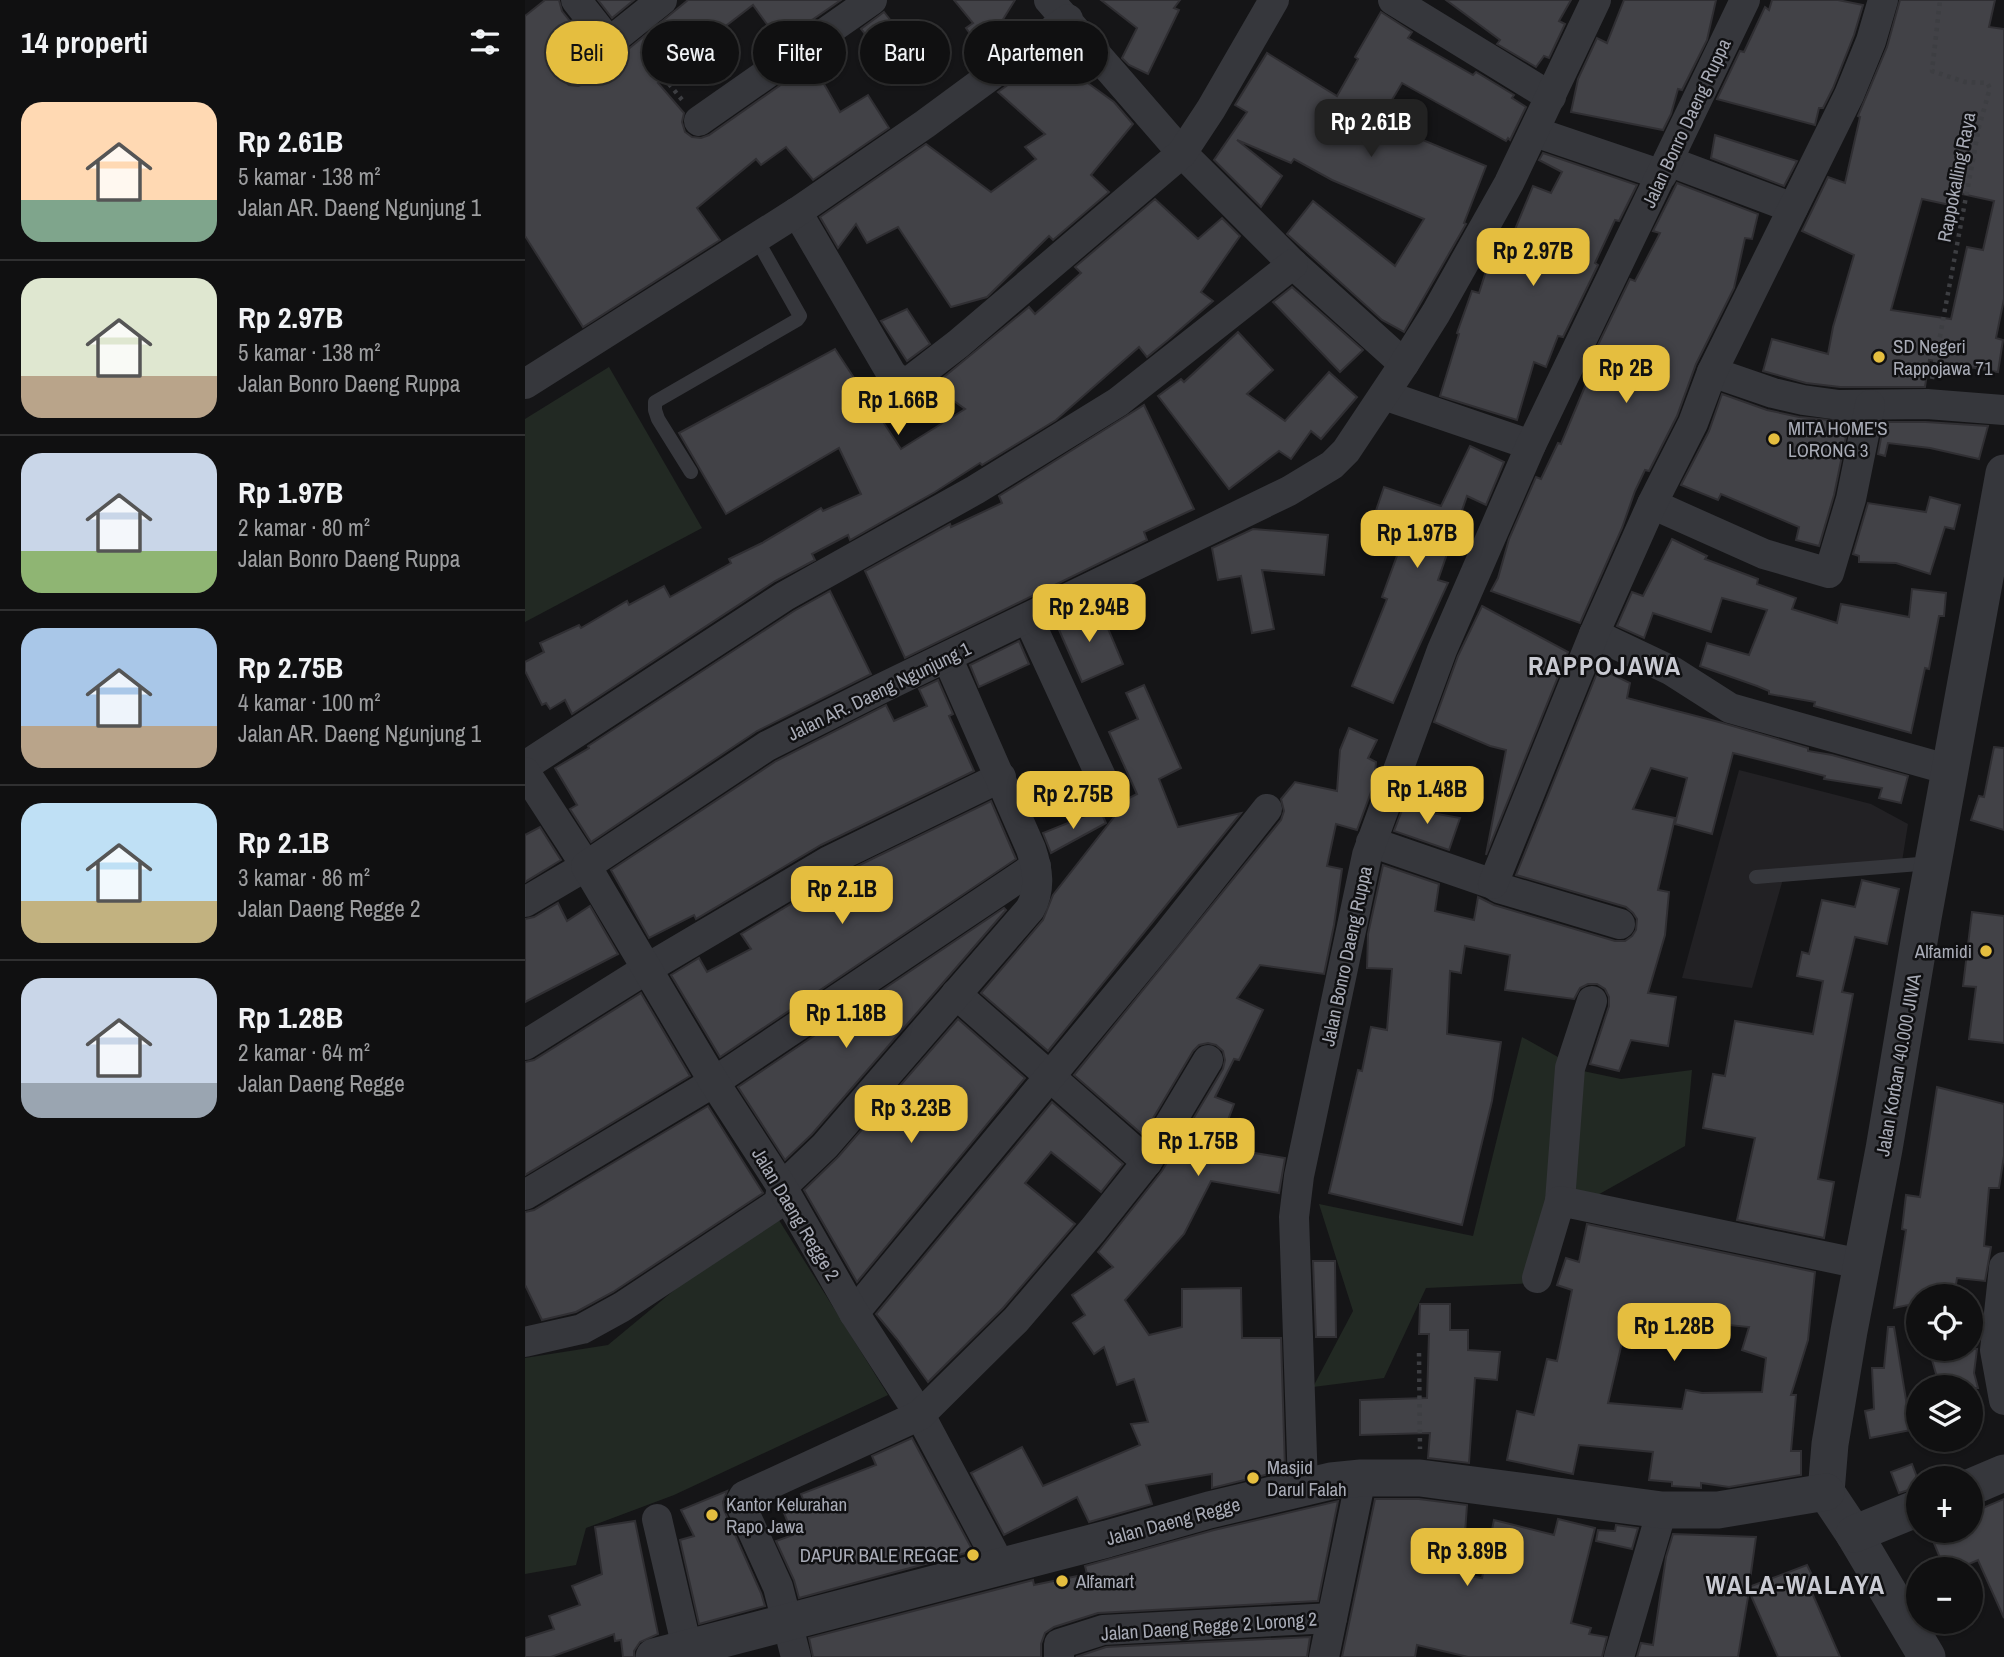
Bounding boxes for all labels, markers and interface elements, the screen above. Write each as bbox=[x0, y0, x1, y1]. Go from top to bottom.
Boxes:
chip: Beli bbox=[546, 21, 628, 84]
chip: Sewa bbox=[642, 21, 739, 84]
chip: Filter bbox=[753, 21, 846, 84]
chip: Baru bbox=[860, 21, 950, 84]
chip: Apartemen bbox=[964, 21, 1108, 84]
text: 14 properti bbox=[21, 22, 148, 62]
icon: filters bbox=[466, 23, 504, 61]
street label: Jalan Bonro Daeng Ruppa bbox=[1635, 34, 1737, 212]
pin: Rp 2.61B bbox=[1299, 100, 1443, 159]
text: Rp 2.61B bbox=[1331, 106, 1411, 137]
street label: Rappokalling Raya bbox=[1931, 110, 1981, 244]
text: Rp 2.61B bbox=[238, 121, 343, 161]
icon: home bbox=[77, 130, 161, 214]
text: 5 kamar · 138 m² bbox=[238, 161, 381, 192]
text: Jalan AR. Daeng Ngunjung 1 bbox=[238, 192, 481, 223]
pin: Rp 2.97B bbox=[1461, 229, 1605, 288]
text: Rp 2.97B bbox=[1493, 235, 1573, 266]
text: Rp 2.97B bbox=[238, 297, 343, 337]
icon: home bbox=[77, 306, 161, 390]
place label: SD Negeri Rappojawa 71 bbox=[1893, 333, 1993, 381]
text: 5 kamar · 138 m² bbox=[238, 337, 381, 368]
pin: Rp 2B bbox=[1577, 346, 1675, 405]
marker: SD Negeri Rappojawa 71 bbox=[1871, 349, 1887, 365]
text: Rp 2B bbox=[1599, 352, 1653, 383]
text: Jalan Bonro Daeng Ruppa bbox=[238, 368, 460, 399]
pin: Rp 1.66B bbox=[826, 378, 970, 437]
text: Rp 1.66B bbox=[858, 384, 938, 415]
place label: MITA HOME'S LORONG 3 bbox=[1788, 415, 1888, 463]
marker: MITA HOME'S LORONG 3 bbox=[1766, 431, 1782, 447]
text: Rp 1.97B bbox=[238, 472, 343, 512]
icon: home bbox=[77, 481, 161, 565]
pin: Rp 1.97B bbox=[1345, 510, 1489, 570]
text: 2 kamar · 80 m² bbox=[238, 512, 370, 543]
text: Rp 1.97B bbox=[1377, 517, 1457, 548]
text: Jalan Bonro Daeng Ruppa bbox=[238, 543, 460, 574]
pin: Rp 2.94B bbox=[1017, 584, 1161, 644]
text: Rp 2.94B bbox=[1049, 591, 1129, 622]
street label: Jalan AR. Daeng Ngunjung 1 bbox=[783, 635, 975, 747]
text: Rp 2.75B bbox=[238, 647, 343, 687]
district label: RAPPOJAWA bbox=[1528, 648, 1682, 683]
icon: home bbox=[77, 656, 161, 740]
text: 4 kamar · 100 m² bbox=[238, 687, 381, 718]
text: Jalan AR. Daeng Ngunjung 1 bbox=[238, 718, 481, 749]
pin: Rp 1.48B bbox=[1355, 766, 1499, 826]
pin: Rp 2.75B bbox=[1001, 772, 1145, 831]
text: Rp 1.48B bbox=[1387, 773, 1467, 804]
text: Rp 2.75B bbox=[1033, 778, 1113, 809]
text: Rp 2.1B bbox=[238, 822, 330, 862]
icon: home bbox=[77, 831, 161, 915]
text: 3 kamar · 86 m² bbox=[238, 862, 370, 893]
street label: Jalan Bonro Daeng Ruppa bbox=[1314, 863, 1378, 1049]
pin: Rp 2.1B bbox=[777, 866, 907, 926]
text: Rp 2.1B bbox=[807, 873, 877, 904]
text: Jalan Daeng Regge 2 bbox=[238, 893, 420, 924]
place label: Alfamidi bbox=[1914, 938, 1972, 964]
marker: Alfamidi bbox=[1978, 943, 1994, 959]
street label: Jalan Korban 40.000 JIWA bbox=[1869, 971, 1927, 1158]
pin: Rp 1.18B bbox=[774, 990, 918, 1050]
text: Rp 1.28B bbox=[238, 997, 343, 1037]
text: Rp 1.18B bbox=[806, 997, 886, 1028]
icon: home bbox=[77, 1006, 161, 1090]
text: 2 kamar · 64 m² bbox=[238, 1037, 370, 1068]
text: Jalan Daeng Regge bbox=[238, 1068, 405, 1099]
pin: Rp 3.23B bbox=[839, 1086, 983, 1145]
text: Rp 3.23B bbox=[871, 1092, 951, 1123]
pin: Rp 1.75B bbox=[1126, 1118, 1270, 1178]
text: Rp 1.75B bbox=[1158, 1125, 1238, 1156]
street label: Jalan Daeng Regge 2 bbox=[746, 1143, 846, 1285]
map controls bbox=[1906, 1284, 1983, 1634]
button: locate bbox=[1906, 1284, 1983, 1361]
pin: Rp 1.28B bbox=[1602, 1304, 1746, 1363]
text: Rp 1.28B bbox=[1634, 1310, 1714, 1341]
button: layers bbox=[1906, 1375, 1983, 1452]
place label: Masjid Darul Falah bbox=[1267, 1454, 1347, 1502]
button: + bbox=[1906, 1466, 1983, 1543]
marker: Masjid Darul Falah bbox=[1245, 1470, 1261, 1486]
place label: Kantor Kelurahan Rapo Jawa bbox=[726, 1491, 847, 1539]
street label: Jalan Daeng Regge bbox=[1103, 1491, 1243, 1551]
marker: Kantor Kelurahan Rapo Jawa bbox=[704, 1507, 720, 1523]
pin: Rp 3.89B bbox=[1395, 1528, 1539, 1588]
text: Rp 3.89B bbox=[1427, 1535, 1507, 1566]
place label: DAPUR BALE REGGE bbox=[800, 1542, 959, 1568]
marker: DAPUR BALE REGGE bbox=[965, 1547, 981, 1563]
button: − bbox=[1906, 1557, 1983, 1634]
district label: WALA-WALAYA bbox=[1706, 1567, 1886, 1602]
place label: Alfamart bbox=[1075, 1568, 1135, 1594]
marker: Alfamart bbox=[1054, 1573, 1070, 1589]
street label: Jalan Daeng Regge 2 Lorong 2 bbox=[1100, 1605, 1318, 1647]

